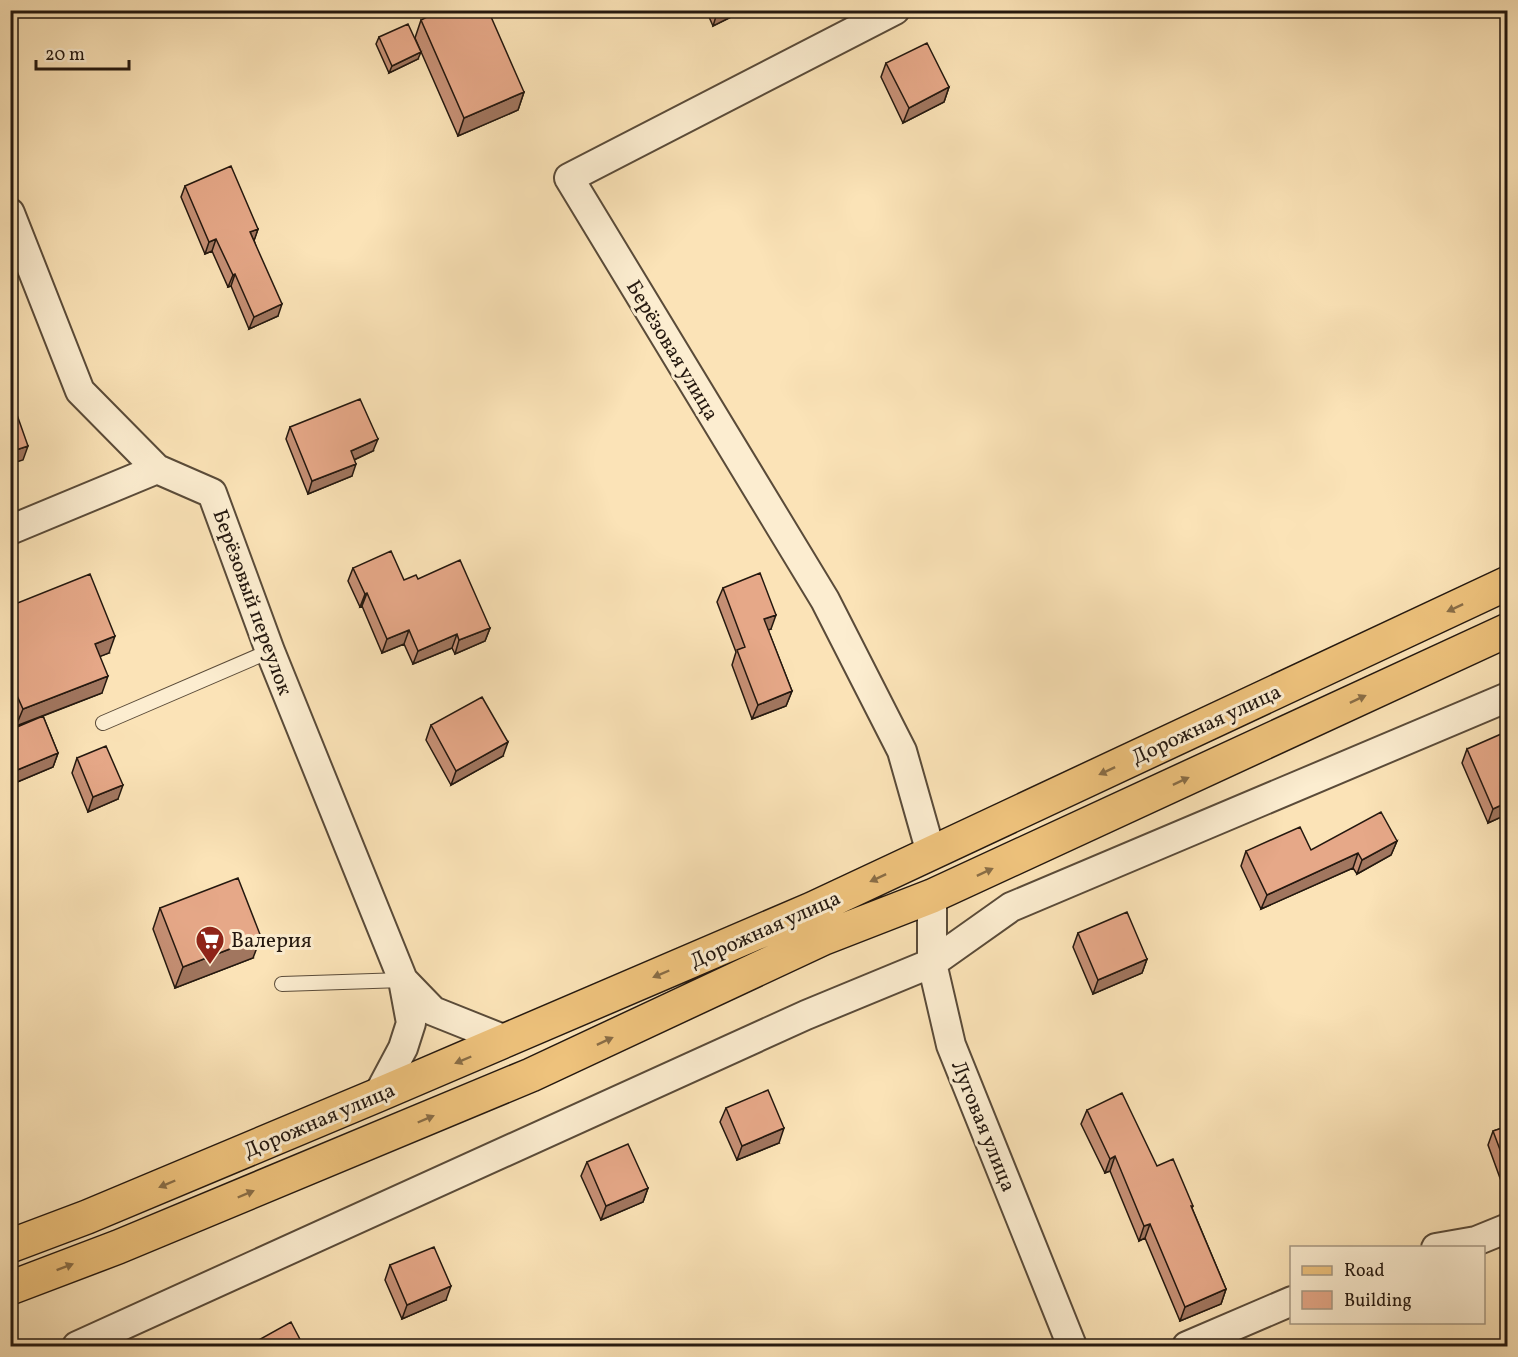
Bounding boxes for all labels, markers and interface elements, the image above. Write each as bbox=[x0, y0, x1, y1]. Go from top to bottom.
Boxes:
scale bar bbox=[36, 33, 129, 71]
text: 20 m bbox=[45, 43, 85, 68]
street label: Берёзовая улица bbox=[618, 275, 725, 426]
street label: Берёзовый переулок bbox=[204, 505, 299, 700]
one-way arrow bbox=[1446, 604, 1463, 613]
street label: Дорожная улица bbox=[1127, 678, 1286, 773]
one-way arrow bbox=[1349, 694, 1367, 704]
one-way arrow bbox=[1097, 766, 1115, 776]
one-way arrow bbox=[1172, 776, 1190, 786]
one-way arrow bbox=[976, 867, 993, 876]
one-way arrow bbox=[869, 874, 886, 883]
street label: Дорожная улица bbox=[686, 884, 846, 977]
supermarket icon: Валерия bbox=[194, 924, 226, 966]
place label: Валерия bbox=[231, 927, 312, 956]
one-way arrow bbox=[652, 969, 670, 979]
one-way arrow bbox=[596, 1036, 613, 1045]
one-way arrow bbox=[453, 1055, 471, 1065]
street label: Луговая улица bbox=[943, 1057, 1022, 1197]
street label: Дорожная улица bbox=[239, 1076, 400, 1166]
one-way arrow bbox=[417, 1114, 435, 1123]
one-way arrow bbox=[157, 1179, 175, 1189]
one-way arrow bbox=[237, 1189, 255, 1198]
legend bbox=[1290, 1246, 1485, 1324]
text: Road bbox=[1344, 1259, 1385, 1284]
one-way arrow bbox=[56, 1262, 74, 1272]
text: Building bbox=[1344, 1289, 1412, 1314]

